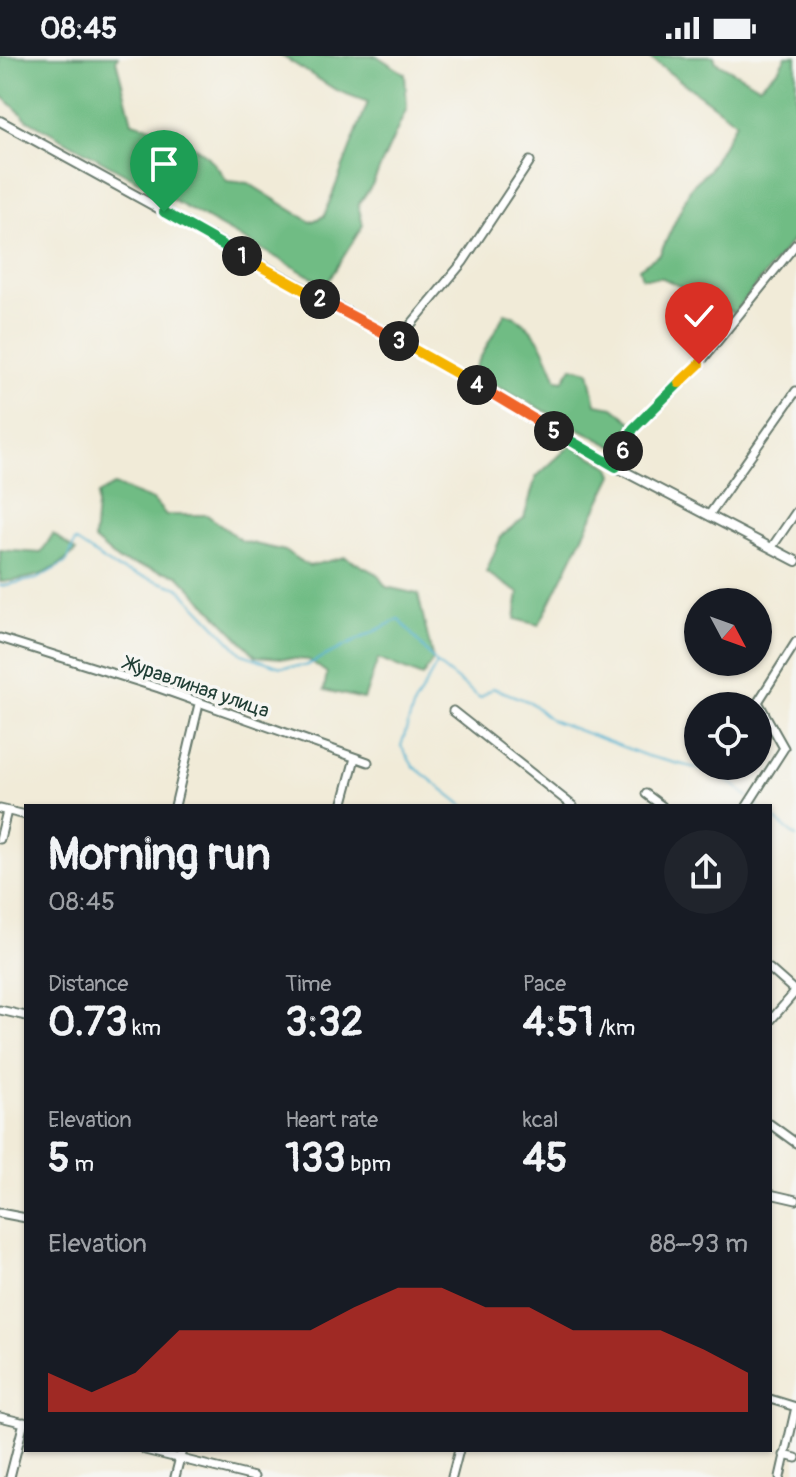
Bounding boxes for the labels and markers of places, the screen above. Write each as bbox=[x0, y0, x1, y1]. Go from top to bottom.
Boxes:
pin bbox=[130, 130, 198, 212]
pin: 1 bbox=[222, 236, 262, 276]
pin: 2 bbox=[300, 279, 340, 319]
pin bbox=[665, 282, 733, 364]
pin: 3 bbox=[379, 321, 419, 361]
pin: 4 bbox=[457, 365, 497, 405]
pin: 5 bbox=[534, 411, 574, 451]
pin: 6 bbox=[603, 431, 643, 471]

